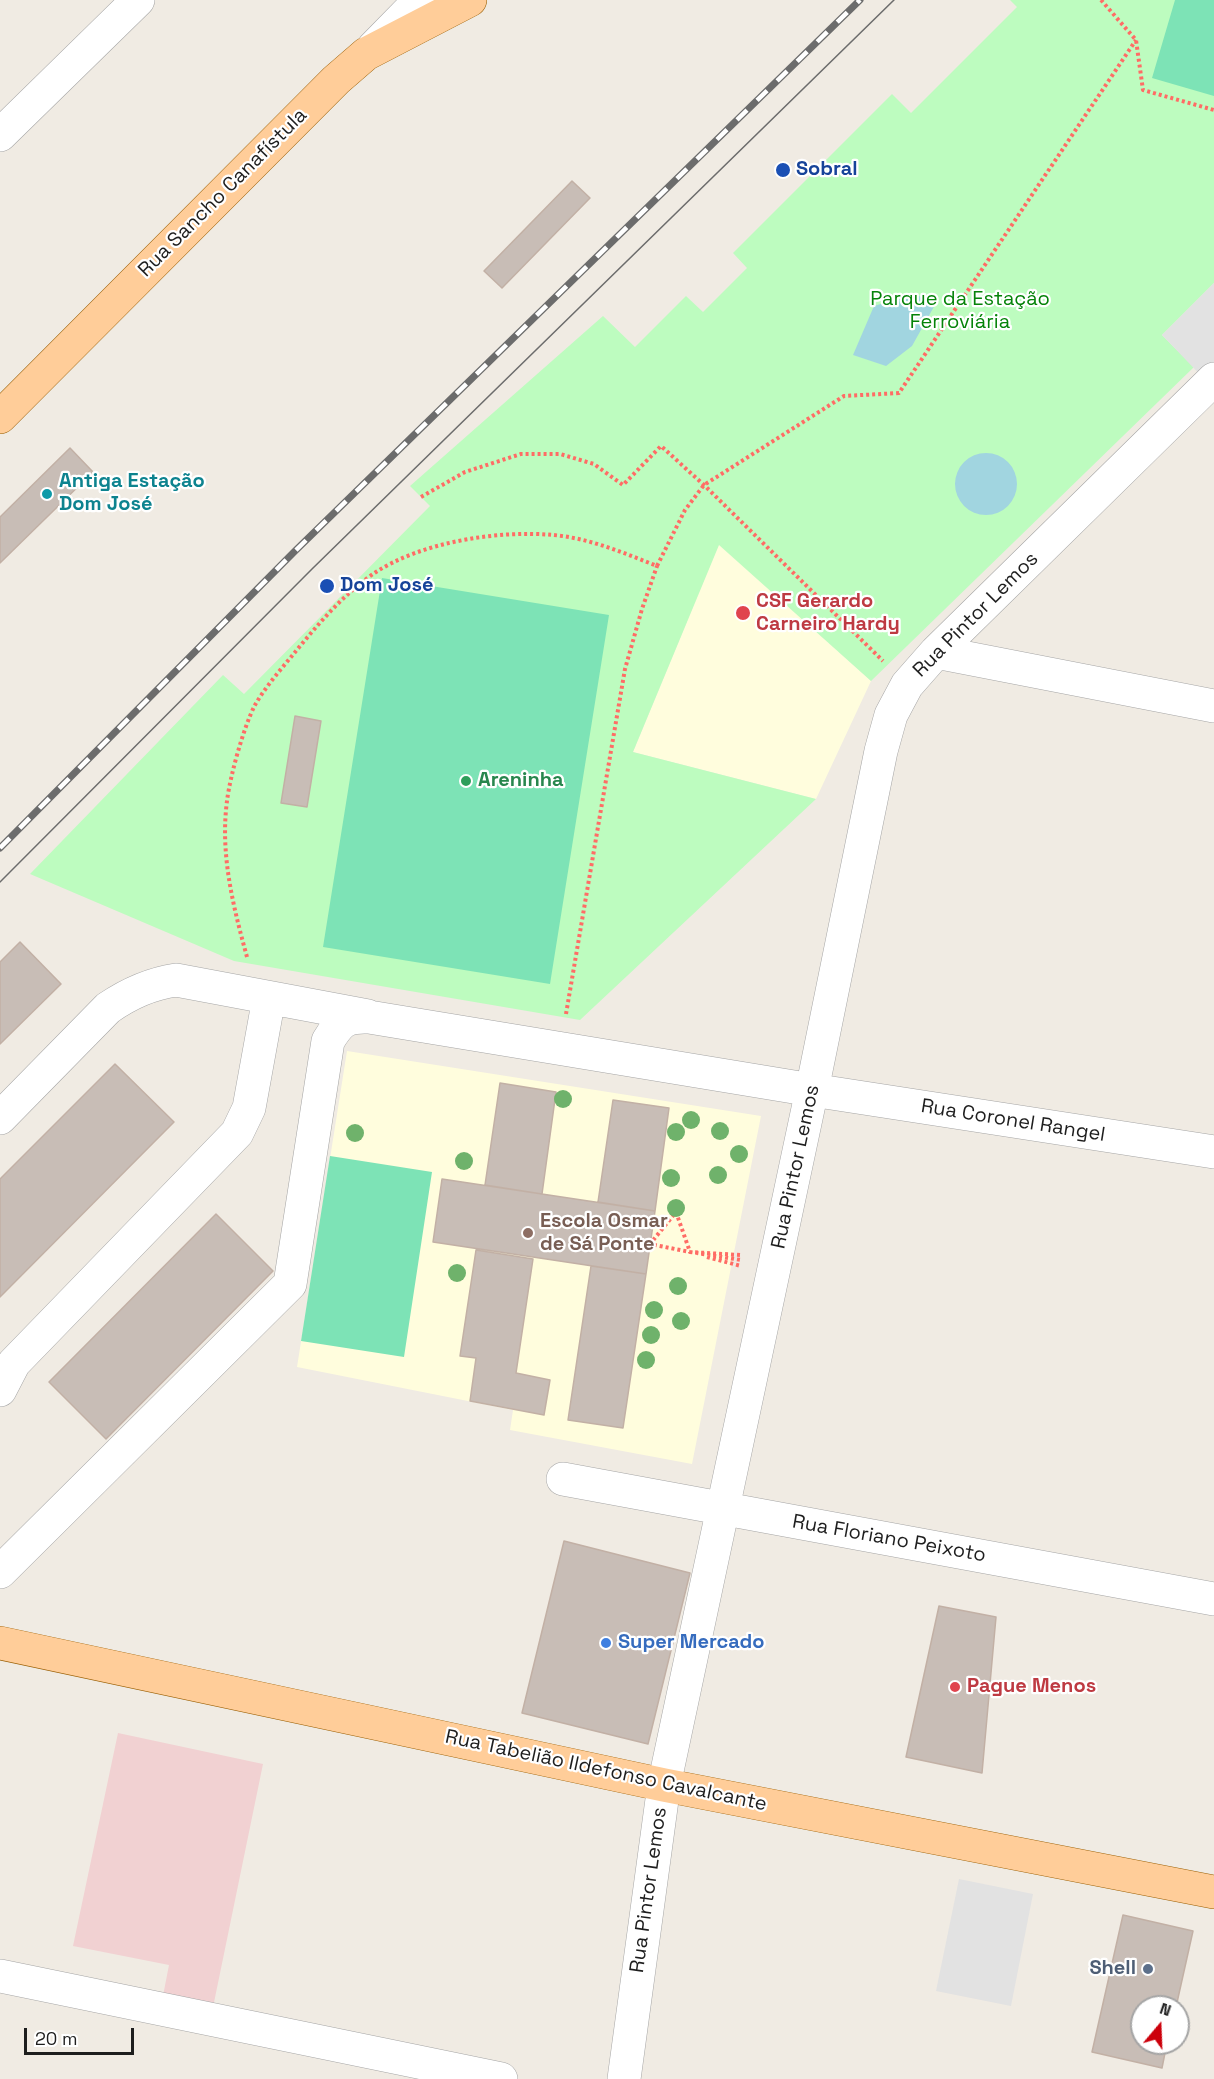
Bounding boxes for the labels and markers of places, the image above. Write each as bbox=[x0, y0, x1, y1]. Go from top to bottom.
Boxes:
place label: Sobral bbox=[796, 158, 858, 182]
marker: Sobral bbox=[774, 161, 792, 179]
place label: Antiga Estação Dom José bbox=[59, 470, 205, 517]
marker: Antiga Estação Dom José bbox=[40, 487, 54, 501]
place label: Dom José bbox=[340, 574, 433, 598]
marker: Dom José bbox=[318, 577, 336, 595]
place label: CSF Gerardo Carneiro Hardy bbox=[756, 590, 900, 637]
marker: CSF Gerardo Carneiro Hardy bbox=[734, 604, 752, 622]
place label: Areninha bbox=[478, 769, 564, 793]
marker: Areninha bbox=[459, 774, 473, 788]
place label: Escola Osmar de Sá Ponte bbox=[540, 1210, 668, 1257]
marker: Escola Osmar de Sá Ponte bbox=[521, 1226, 535, 1240]
place label: Super Mercado bbox=[618, 1631, 765, 1655]
marker: Super Mercado bbox=[599, 1636, 613, 1650]
place label: Pague Menos bbox=[967, 1675, 1096, 1699]
marker: Pague Menos bbox=[948, 1680, 962, 1694]
place label: Shell bbox=[1089, 1957, 1136, 1981]
marker: Shell bbox=[1141, 1962, 1155, 1976]

